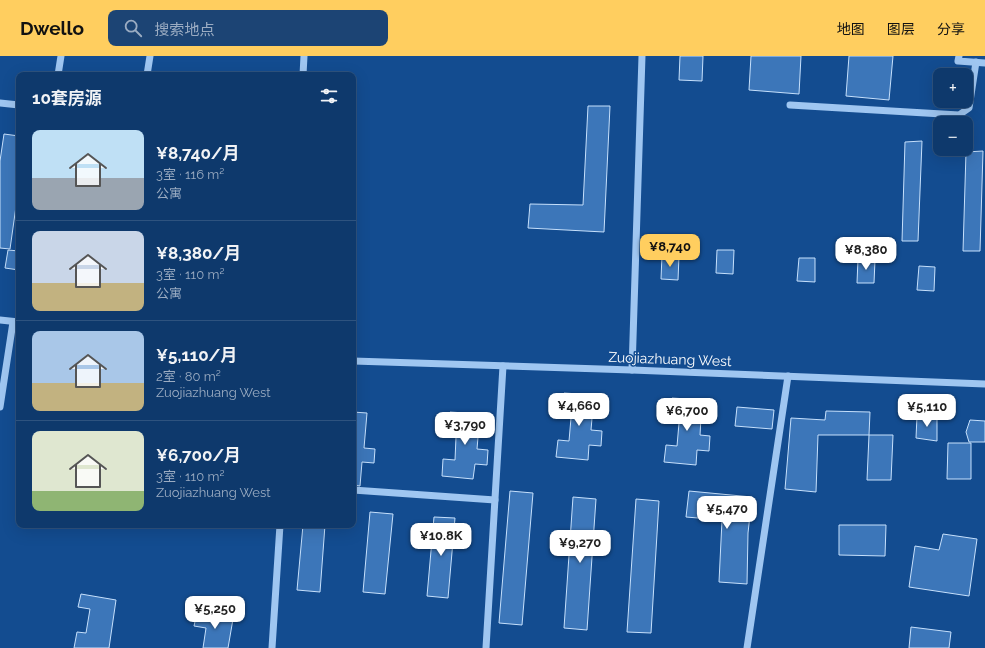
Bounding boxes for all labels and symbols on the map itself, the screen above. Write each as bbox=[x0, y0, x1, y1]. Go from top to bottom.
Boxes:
pin: ¥8,740 bbox=[637, 234, 703, 268]
pin: ¥8,380 bbox=[833, 237, 899, 271]
street label: Zuojiazhuang West bbox=[608, 349, 732, 369]
pin: ¥4,660 bbox=[546, 393, 612, 427]
pin: ¥5,110 bbox=[894, 394, 960, 428]
pin: ¥6,700 bbox=[654, 398, 720, 432]
pin: ¥3,790 bbox=[432, 412, 498, 446]
pin: ¥5,470 bbox=[694, 496, 760, 530]
pin: ¥10.8K bbox=[408, 523, 474, 557]
pin: ¥9,270 bbox=[547, 530, 613, 564]
pin: ¥5,250 bbox=[182, 596, 248, 630]

